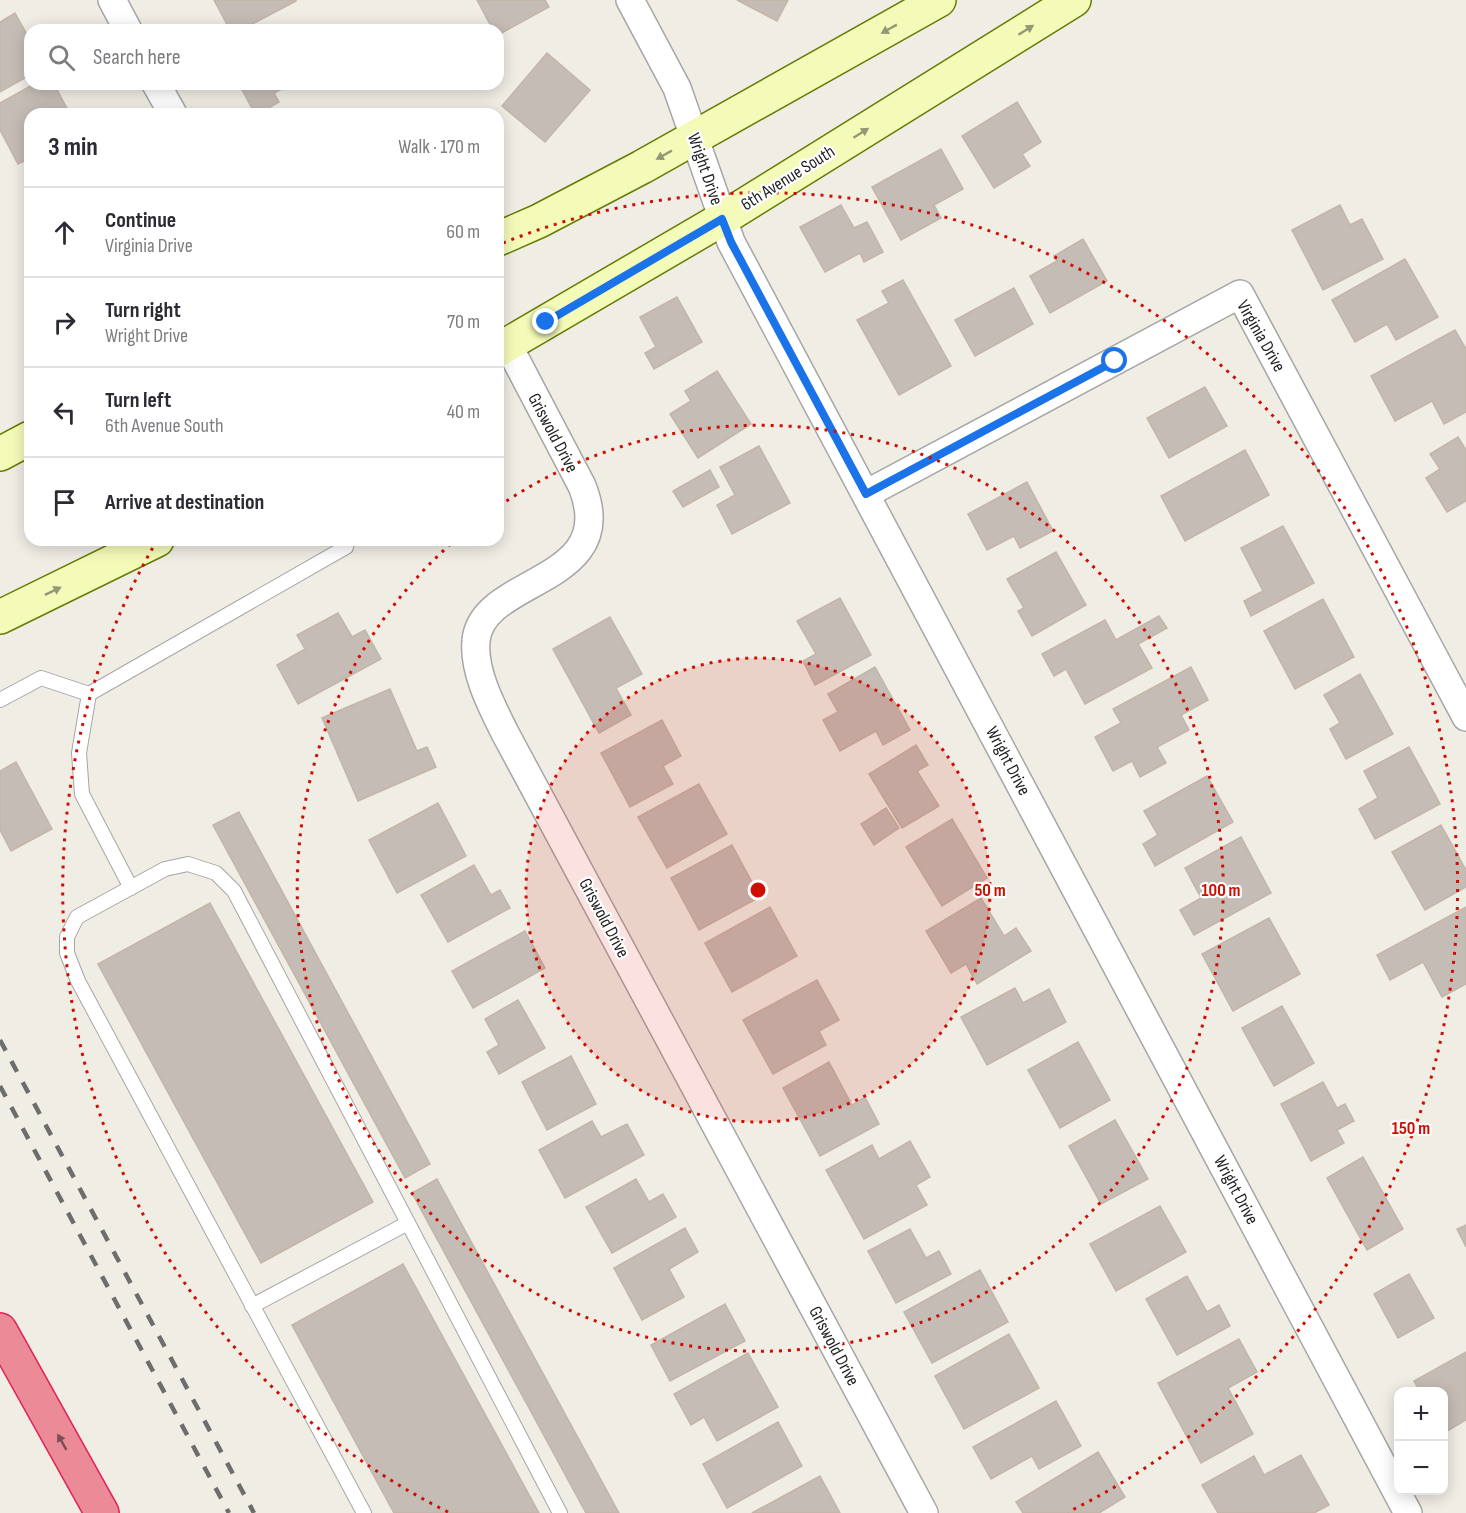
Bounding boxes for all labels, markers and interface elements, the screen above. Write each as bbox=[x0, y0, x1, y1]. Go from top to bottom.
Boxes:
search box bbox=[24, 24, 504, 90]
one-way arrow bbox=[880, 24, 897, 34]
one-way arrow bbox=[1018, 24, 1035, 35]
icon: search bbox=[45, 41, 78, 74]
text: Search here bbox=[93, 44, 180, 71]
one-way arrow bbox=[853, 127, 869, 138]
street label: Wright Drive bbox=[683, 130, 727, 208]
text: 3 min bbox=[48, 132, 98, 163]
text: Walk · 170 m bbox=[398, 135, 480, 159]
street label: 6th Avenue South bbox=[737, 141, 839, 215]
one-way arrow bbox=[656, 150, 672, 161]
text: Continue bbox=[105, 207, 176, 234]
icon: ahead bbox=[48, 216, 81, 249]
text: 60 m bbox=[446, 220, 480, 244]
text: Virginia Drive bbox=[105, 234, 193, 258]
text: Turn right bbox=[105, 297, 181, 324]
street label: Virginia Drive bbox=[1232, 297, 1290, 375]
icon: right bbox=[48, 306, 81, 339]
route end bbox=[532, 308, 558, 334]
text: 70 m bbox=[447, 310, 480, 334]
text: Wright Drive bbox=[105, 324, 188, 348]
route start bbox=[1101, 347, 1127, 373]
text: Turn left bbox=[105, 387, 171, 414]
street label: Griswold Drive bbox=[523, 390, 583, 476]
icon: left bbox=[48, 396, 81, 429]
text: 40 m bbox=[447, 400, 480, 424]
text: 6th Avenue South bbox=[105, 414, 224, 438]
icon: arrive bbox=[48, 486, 81, 519]
text: Arrive at destination bbox=[105, 489, 264, 516]
one-way arrow bbox=[44, 587, 61, 596]
street label: Wright Drive bbox=[981, 723, 1035, 799]
street label: Griswold Drive bbox=[574, 875, 634, 961]
centre of rings bbox=[748, 880, 768, 900]
text: 50 m bbox=[974, 880, 1006, 901]
text: 100 m bbox=[1202, 880, 1241, 901]
text: 150 m bbox=[1392, 1118, 1430, 1139]
street label: Wright Drive bbox=[1209, 1152, 1263, 1228]
street label: Griswold Drive bbox=[804, 1303, 864, 1389]
map controls bbox=[1394, 1387, 1448, 1495]
button: + bbox=[1394, 1387, 1448, 1441]
one-way arrow bbox=[57, 1433, 67, 1450]
button: − bbox=[1394, 1441, 1448, 1495]

